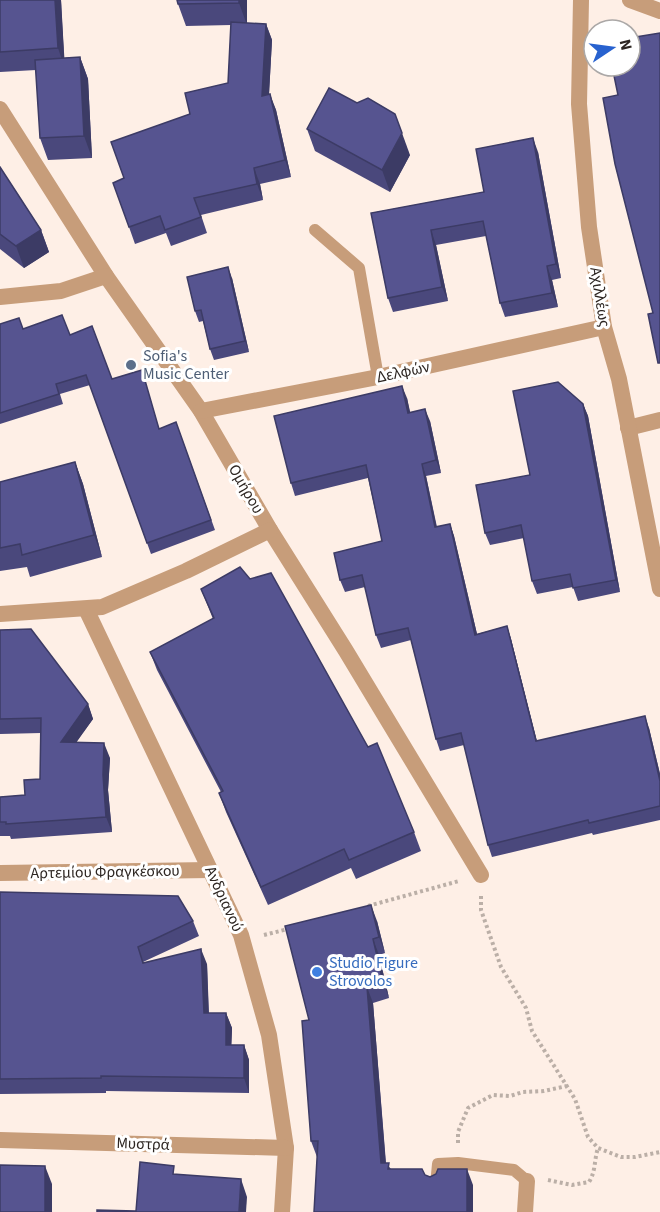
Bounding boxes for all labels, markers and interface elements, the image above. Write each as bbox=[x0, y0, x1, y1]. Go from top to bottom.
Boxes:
north arrow bbox=[582, 18, 642, 78]
text: N bbox=[614, 37, 638, 53]
street label: Αχιλλέως bbox=[584, 265, 616, 329]
place label: Sofia's Music Center bbox=[143, 345, 229, 385]
street label: Δελφών bbox=[374, 356, 432, 388]
marker: Sofia's Music Center bbox=[124, 358, 138, 372]
street label: Ομήρου bbox=[223, 460, 269, 518]
street label: Αρτεμίου Φραγκέσκου bbox=[30, 860, 180, 884]
street label: Ανδριανού bbox=[199, 863, 249, 935]
place label: Studio Figure Strovolos bbox=[329, 952, 418, 992]
marker: Studio Figure Strovolos bbox=[310, 965, 324, 979]
street label: Μυστρά bbox=[116, 1132, 170, 1156]

